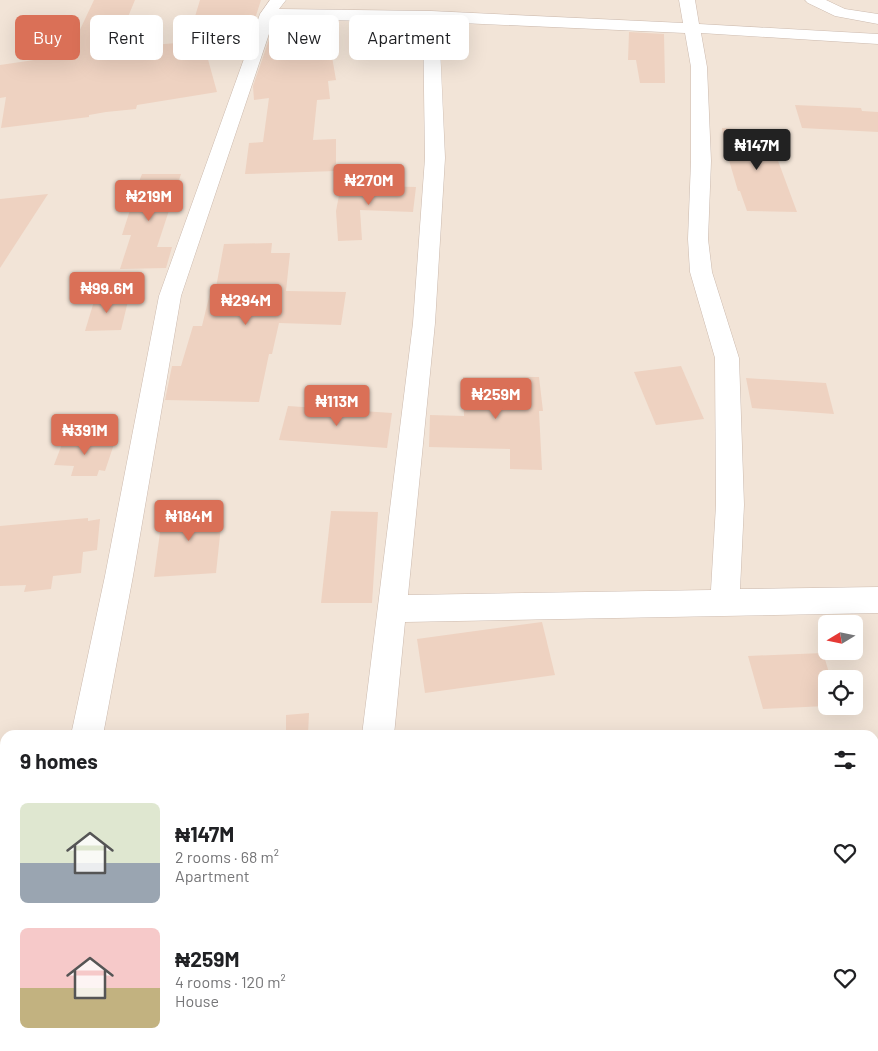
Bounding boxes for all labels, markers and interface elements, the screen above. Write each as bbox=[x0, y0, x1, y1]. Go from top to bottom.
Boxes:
chip: Buy bbox=[15, 15, 80, 60]
chip: Rent bbox=[90, 15, 163, 60]
chip: Filters bbox=[173, 15, 259, 60]
chip: New bbox=[269, 15, 339, 60]
chip: Apartment bbox=[349, 15, 469, 60]
pin: ₦147M bbox=[722, 128, 792, 171]
text: ₦147M bbox=[734, 135, 780, 154]
pin: ₦270M bbox=[334, 164, 404, 206]
text: ₦270M bbox=[344, 170, 394, 189]
pin: ₦219M bbox=[114, 180, 184, 222]
text: ₦219M bbox=[126, 186, 172, 205]
pin: ₦99.6M bbox=[66, 272, 148, 314]
text: ₦99.6M bbox=[81, 278, 133, 297]
pin: ₦294M bbox=[211, 284, 281, 326]
text: ₦294M bbox=[221, 290, 271, 309]
pin: ₦259M bbox=[461, 378, 531, 420]
pin: ₦113M bbox=[302, 384, 372, 427]
text: ₦259M bbox=[471, 384, 521, 403]
text: ₦113M bbox=[315, 391, 359, 410]
pin: ₦391M bbox=[50, 414, 120, 456]
text: ₦391M bbox=[62, 420, 108, 439]
pin: ₦184M bbox=[154, 500, 224, 542]
text: ₦184M bbox=[166, 506, 213, 525]
north arrow bbox=[818, 615, 862, 660]
map controls bbox=[818, 615, 863, 715]
button: locate bbox=[818, 670, 863, 715]
icon: filters bbox=[831, 746, 859, 774]
text: 9 homes bbox=[20, 748, 98, 773]
text: ₦147M bbox=[175, 821, 234, 846]
icon: home bbox=[60, 823, 120, 883]
icon: heart bbox=[831, 839, 859, 867]
text: 2 rooms · 68 m² bbox=[175, 847, 279, 866]
text: Apartment bbox=[175, 866, 250, 885]
text: ₦259M bbox=[175, 946, 239, 971]
icon: home bbox=[60, 948, 120, 1008]
icon: heart bbox=[831, 964, 859, 992]
text: 4 rooms · 120 m² bbox=[175, 972, 286, 991]
text: House bbox=[175, 991, 219, 1010]

